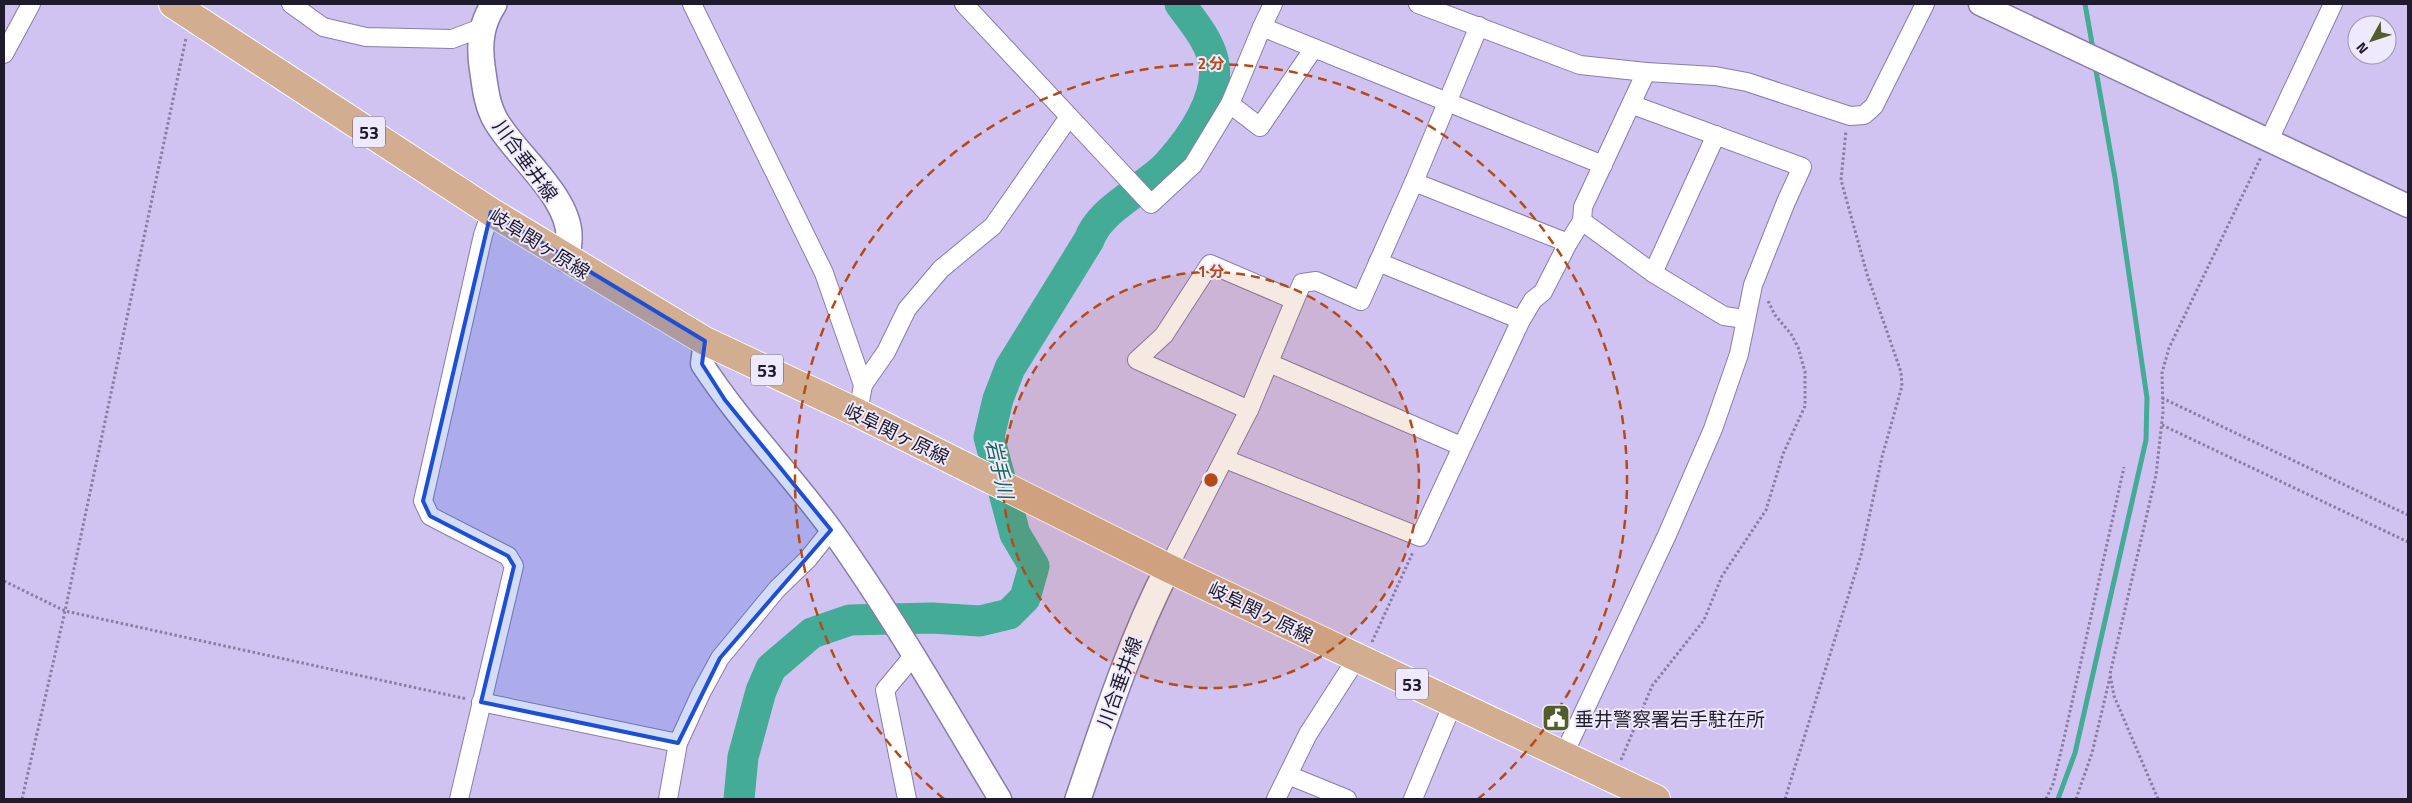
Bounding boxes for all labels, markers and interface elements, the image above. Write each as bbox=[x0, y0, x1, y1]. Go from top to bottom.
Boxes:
north arrow bbox=[2347, 15, 2397, 65]
text: N bbox=[2350, 38, 2373, 59]
text: 2 分 bbox=[1198, 52, 1224, 75]
street label: 川合垂井線 bbox=[486, 113, 566, 207]
road number: 53 bbox=[353, 116, 385, 148]
street label: 岐阜関ヶ原線 bbox=[484, 200, 596, 286]
text: 1 分 bbox=[1198, 260, 1224, 283]
road number: 53 bbox=[751, 354, 783, 386]
street label: 岐阜関ヶ原線 bbox=[839, 395, 955, 471]
water label: 岩手川 bbox=[978, 436, 1022, 504]
centre of rings bbox=[1202, 471, 1220, 489]
street label: 岐阜関ヶ原線 bbox=[1203, 574, 1319, 650]
street label: 川合垂井線 bbox=[1089, 632, 1149, 732]
road number: 53 bbox=[1396, 669, 1428, 700]
public building icon: 垂井警察署岩手駐在所 bbox=[1541, 703, 1571, 733]
place label: 垂井警察署岩手駐在所 bbox=[1575, 704, 1765, 733]

